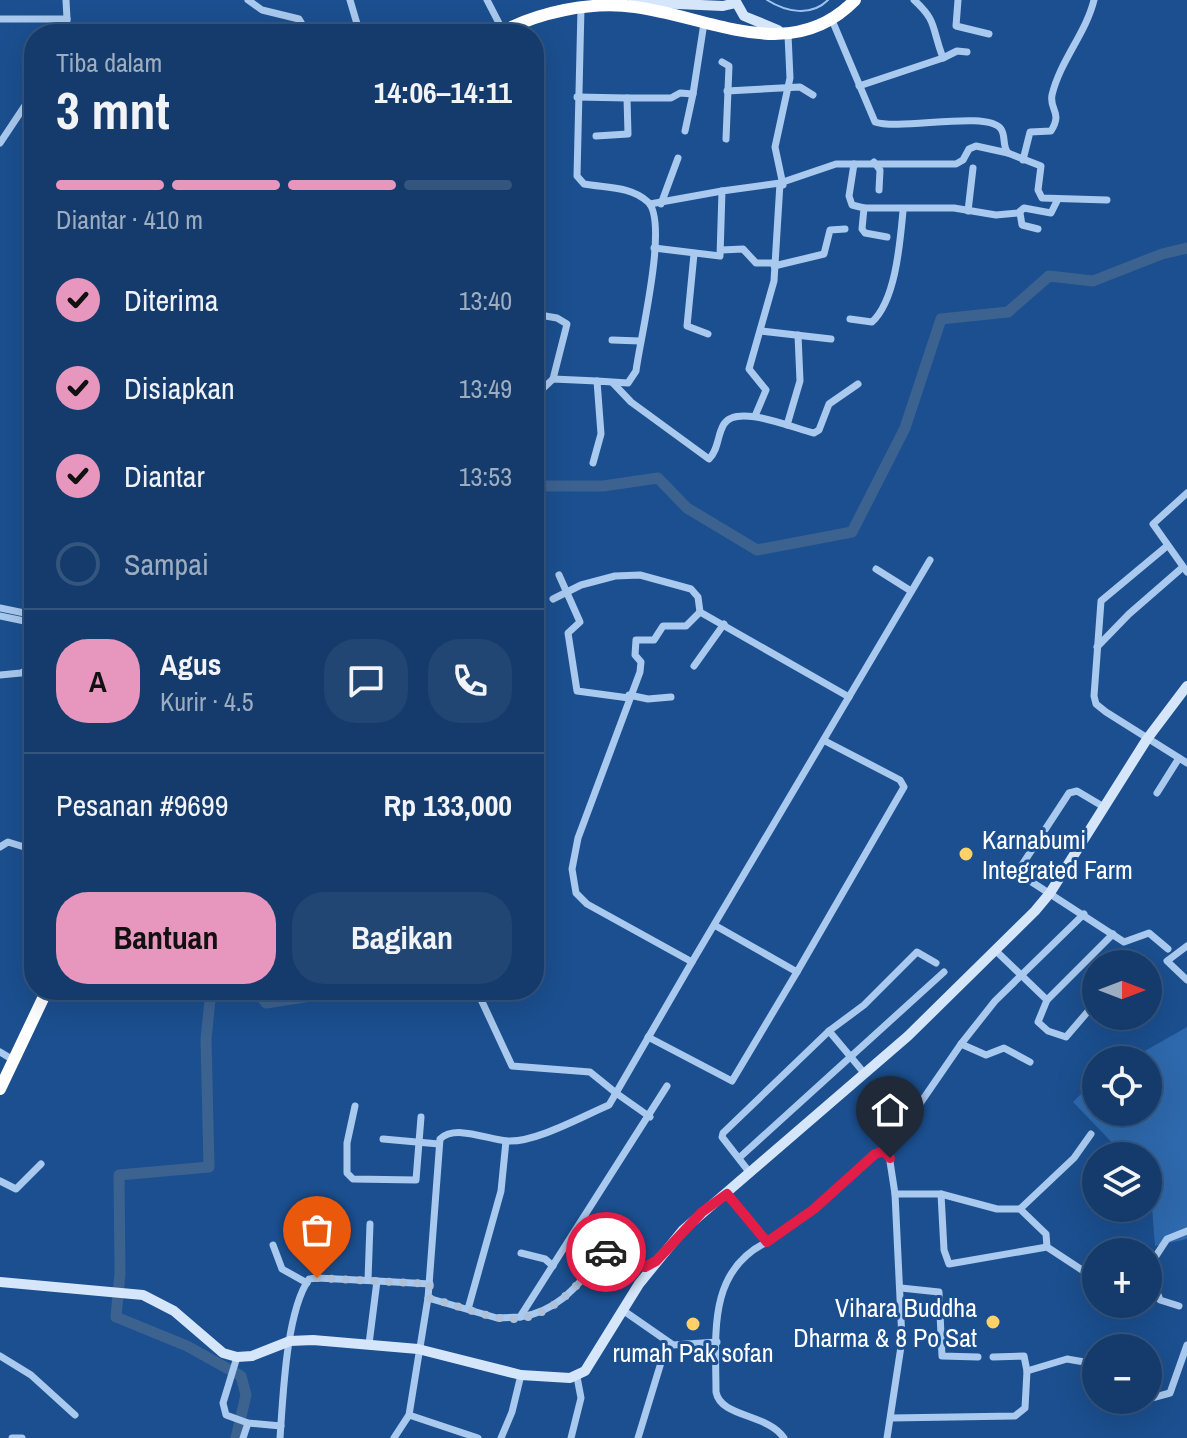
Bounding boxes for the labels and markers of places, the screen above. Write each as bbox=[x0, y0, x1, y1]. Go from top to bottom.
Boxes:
place label: Karnabumi Integrated Farm bbox=[982, 822, 1133, 887]
marker: Karnabumi Integrated Farm bbox=[957, 845, 975, 863]
pin bbox=[856, 1076, 924, 1158]
pin bbox=[283, 1196, 351, 1278]
place label: Vihara Buddha Dharma & 8 Po Sat bbox=[793, 1290, 977, 1355]
marker: Vihara Buddha Dharma & 8 Po Sat bbox=[984, 1313, 1002, 1331]
marker: rumah Pak sofan bbox=[684, 1315, 702, 1333]
place label: rumah Pak sofan bbox=[612, 1335, 774, 1370]

